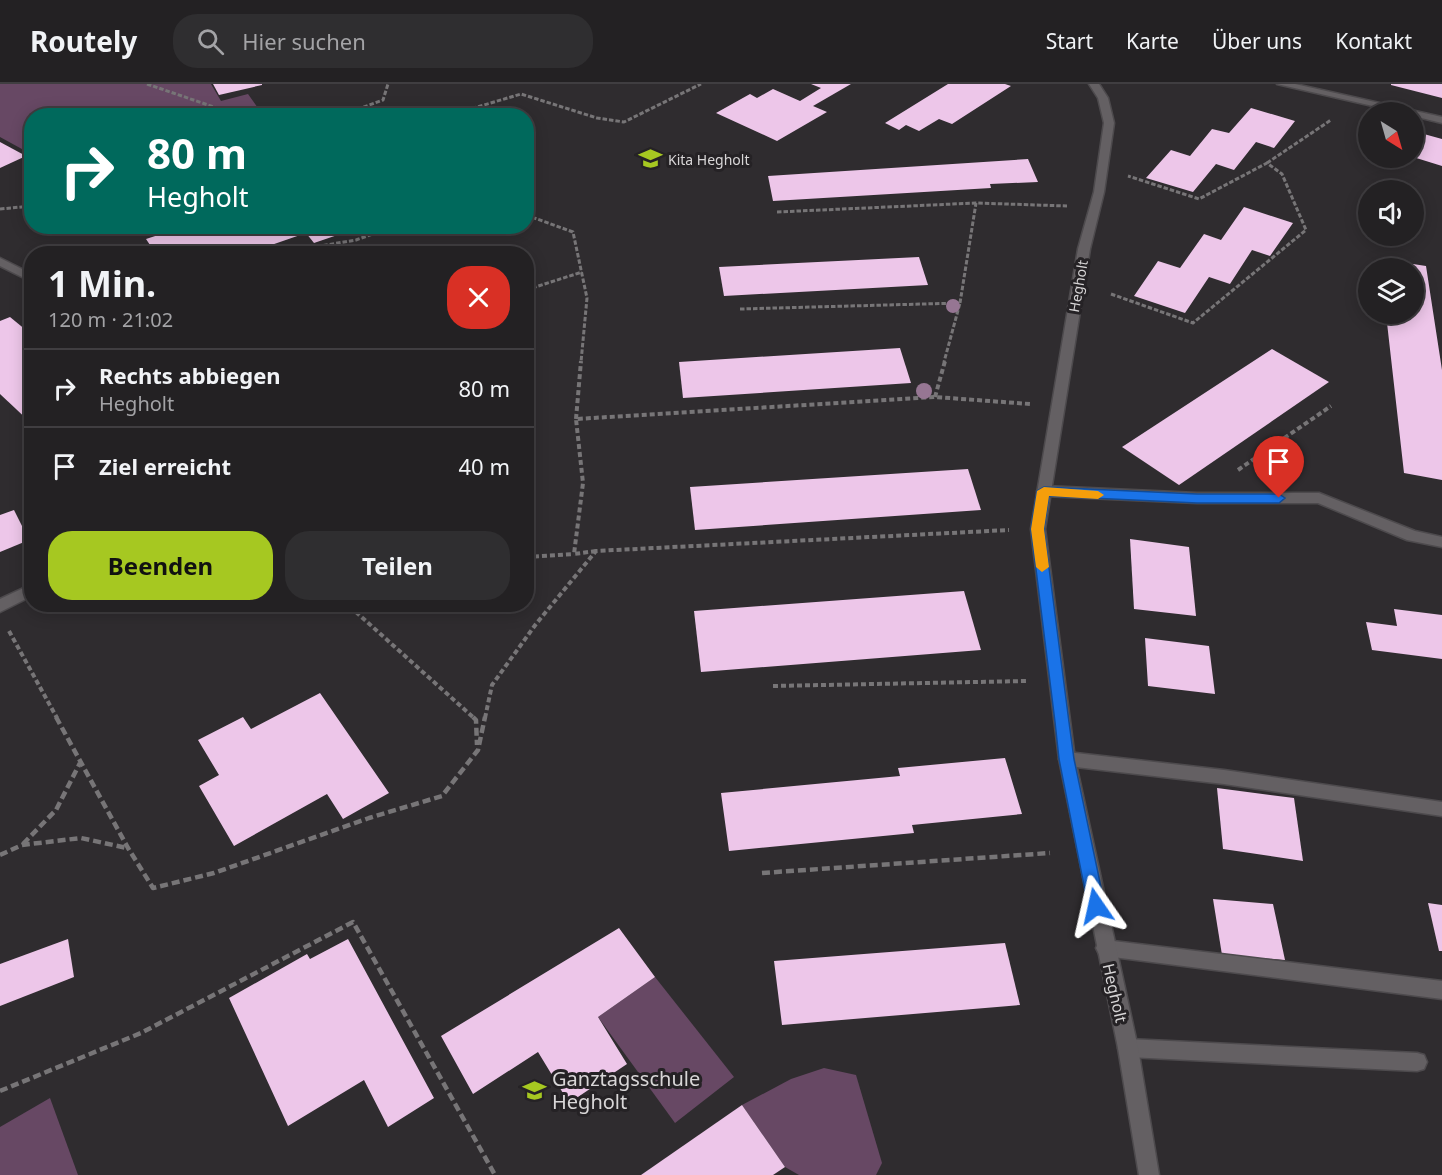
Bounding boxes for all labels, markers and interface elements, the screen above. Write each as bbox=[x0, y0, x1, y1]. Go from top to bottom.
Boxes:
search box bbox=[173, 14, 593, 68]
text: Routely bbox=[30, 22, 137, 60]
icon: search bbox=[194, 25, 227, 58]
text: Hier suchen bbox=[242, 26, 366, 56]
text: Start bbox=[1046, 27, 1093, 55]
text: Karte bbox=[1126, 27, 1179, 55]
text: Über uns bbox=[1212, 27, 1302, 55]
text: Kontakt bbox=[1335, 27, 1412, 55]
north arrow bbox=[1358, 102, 1424, 168]
map controls bbox=[1358, 102, 1424, 324]
text: 80 m bbox=[147, 124, 247, 181]
icon: right bbox=[48, 132, 126, 210]
school or university icon: Kita Hegholt bbox=[637, 146, 663, 172]
place label: Kita Hegholt bbox=[668, 150, 750, 169]
text: Hegholt bbox=[147, 178, 249, 215]
button: sound bbox=[1358, 180, 1424, 246]
street label: Hegholt bbox=[1064, 258, 1092, 314]
button: layers bbox=[1358, 258, 1424, 324]
text: 1 Min. bbox=[48, 259, 156, 308]
button: close bbox=[447, 266, 510, 329]
text: 120 m · 21:02 bbox=[48, 306, 173, 333]
text: Rechts abbiegen bbox=[99, 360, 281, 390]
icon: right bbox=[48, 372, 81, 405]
text: 80 m bbox=[459, 373, 510, 403]
text: Hegholt bbox=[99, 390, 174, 417]
pin bbox=[1253, 436, 1304, 498]
icon: arrive bbox=[1262, 445, 1295, 478]
icon: arrive bbox=[48, 450, 81, 483]
text: Ziel erreicht bbox=[99, 451, 231, 481]
text: 40 m bbox=[459, 451, 510, 481]
button: Beenden bbox=[48, 531, 273, 600]
button: Teilen bbox=[285, 531, 510, 600]
position arrow bbox=[1064, 874, 1128, 938]
street label: Hegholt bbox=[1098, 961, 1133, 1025]
place label: Ganztagsschule Hegholt bbox=[552, 1065, 700, 1115]
school or university icon: Ganztagsschule Hegholt bbox=[521, 1077, 547, 1103]

